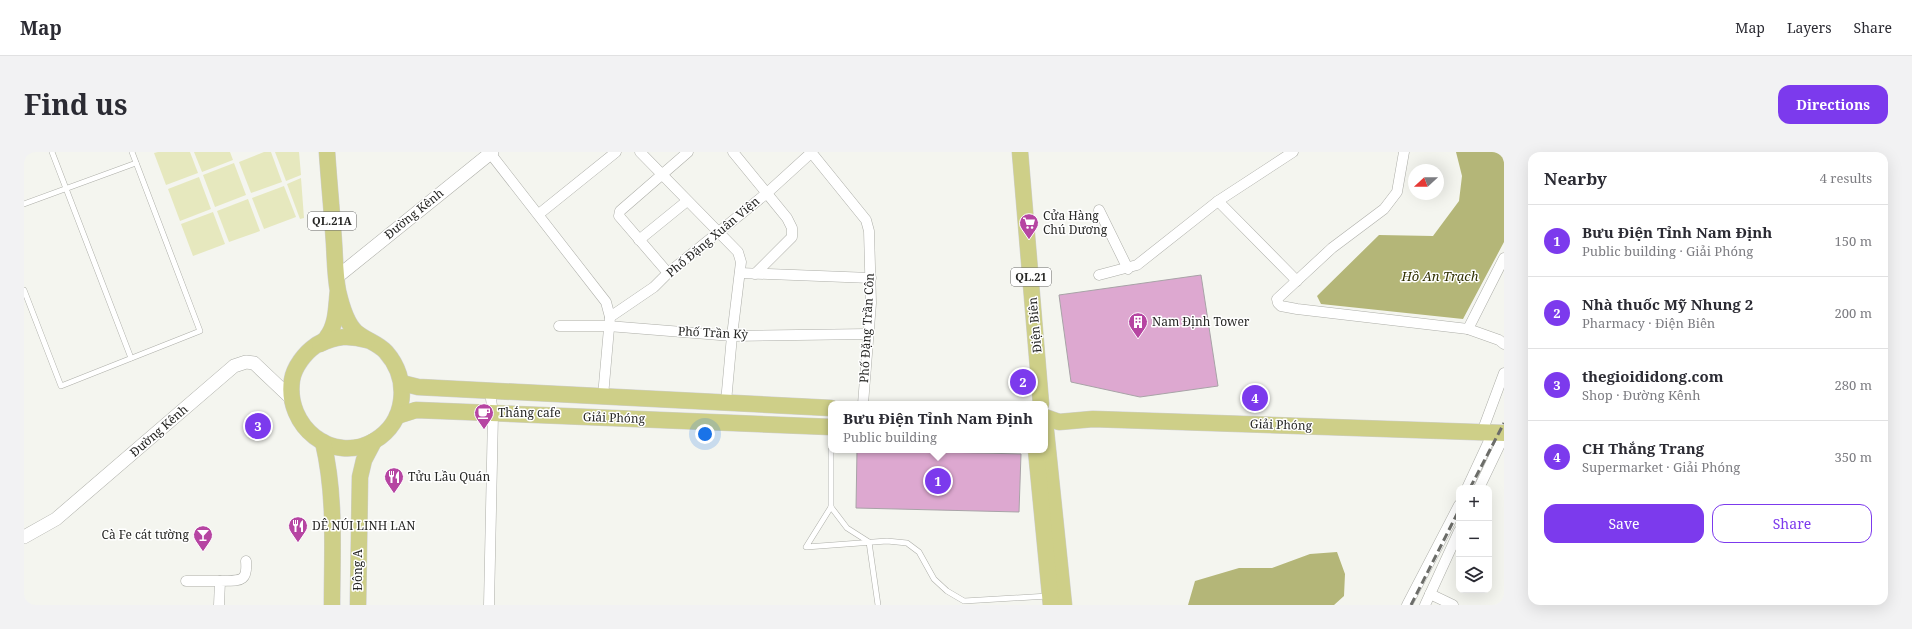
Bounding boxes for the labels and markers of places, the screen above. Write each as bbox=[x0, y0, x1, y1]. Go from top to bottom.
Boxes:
place label: Cửa Hàng Chú Dương bbox=[1043, 207, 1108, 238]
supermarket icon: Cửa Hàng Chú Dương bbox=[1018, 212, 1040, 240]
building icon: Nam Định Tower bbox=[1127, 311, 1149, 339]
place label: Nam Định Tower bbox=[1152, 313, 1250, 330]
pin: 2 bbox=[1010, 367, 1036, 397]
pin: 4 bbox=[1242, 383, 1268, 413]
cafe icon: Thắng cafe bbox=[473, 402, 495, 430]
place label: Thắng cafe bbox=[498, 404, 561, 421]
pin: 3 bbox=[245, 411, 271, 441]
restaurant icon: Tửu Lầu Quán bbox=[383, 466, 405, 494]
pin: 1 bbox=[925, 466, 951, 496]
place label: Tửu Lầu Quán bbox=[408, 468, 490, 485]
restaurant icon: DÊ NÚI LINH LAN bbox=[287, 515, 309, 543]
place label: DÊ NÚI LINH LAN bbox=[312, 517, 415, 534]
bar icon: Cà Fe cát tường bbox=[192, 524, 214, 552]
place label: Cà Fe cát tường bbox=[102, 526, 190, 543]

